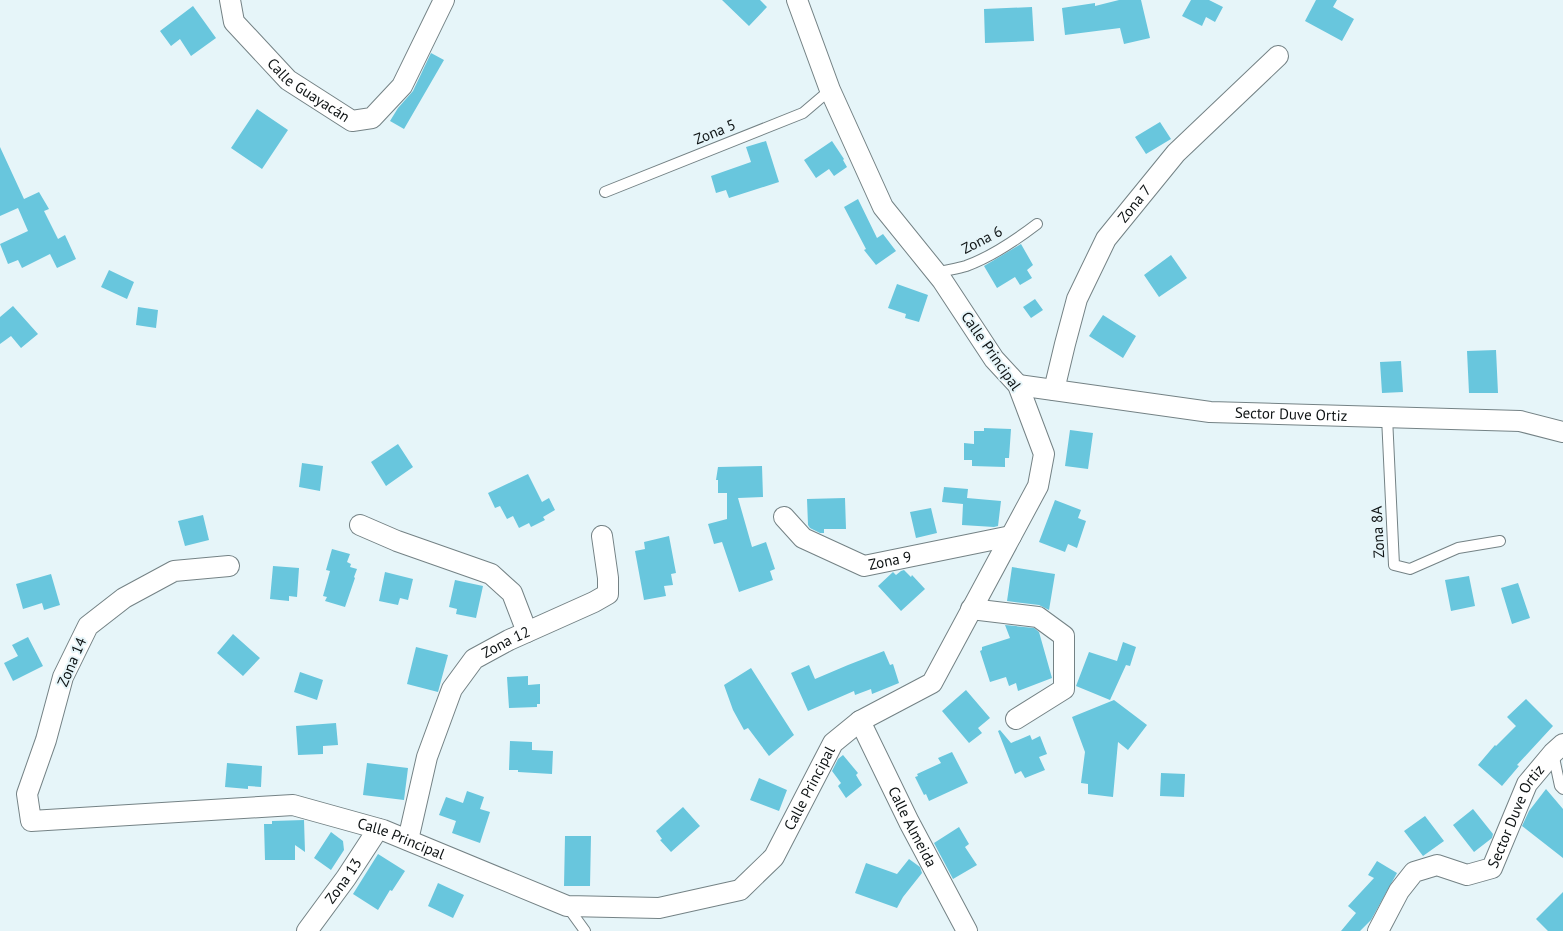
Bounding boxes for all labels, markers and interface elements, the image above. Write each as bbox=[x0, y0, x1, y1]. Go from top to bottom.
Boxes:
street label: Calle Guayacán bbox=[263, 54, 353, 126]
street label: Zona 5 bbox=[691, 115, 738, 148]
street label: Zona 7 bbox=[1113, 181, 1155, 226]
street label: Zona 6 bbox=[958, 221, 1005, 258]
street label: Calle Principal bbox=[957, 308, 1026, 394]
street label: Sector Duve Ortiz bbox=[1235, 403, 1348, 425]
street label: Zona 8A bbox=[1367, 505, 1388, 559]
street label: Zona 9 bbox=[867, 547, 913, 574]
street label: Zona 12 bbox=[478, 622, 533, 662]
street label: Zona 14 bbox=[53, 634, 90, 689]
street label: Calle Principal bbox=[780, 742, 839, 833]
street label: Sector Duve Ortiz bbox=[1483, 760, 1548, 871]
street label: Calle Almeida bbox=[884, 783, 941, 870]
street label: Calle Principal bbox=[355, 813, 448, 864]
street label: Zona 13 bbox=[320, 854, 366, 907]

